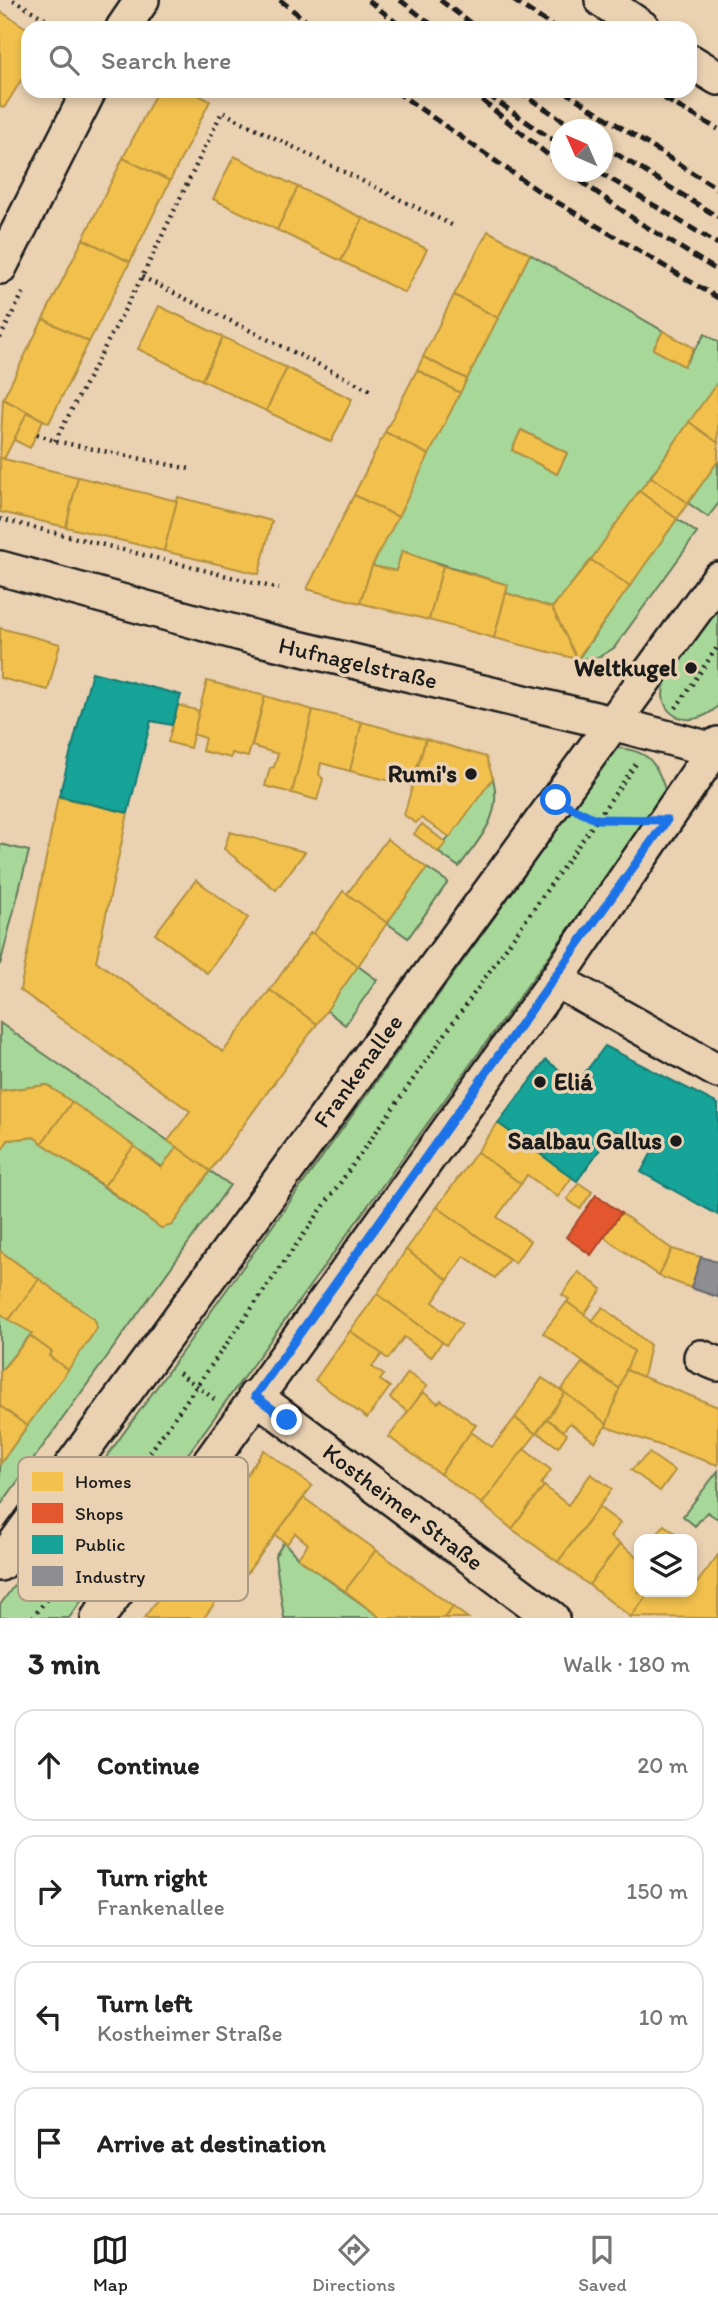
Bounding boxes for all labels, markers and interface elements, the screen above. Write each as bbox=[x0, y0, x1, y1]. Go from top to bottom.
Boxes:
search box bbox=[21, 21, 697, 98]
icon: search bbox=[45, 41, 83, 79]
text: Search here bbox=[101, 44, 231, 76]
north arrow bbox=[550, 119, 613, 182]
street label: Hufnagelstraße bbox=[276, 630, 440, 695]
place label: Weltkugel bbox=[574, 653, 677, 683]
marker: Weltkugel bbox=[683, 660, 699, 676]
place label: Rumi's bbox=[388, 759, 457, 788]
marker: Rumi's bbox=[463, 766, 479, 782]
route start bbox=[540, 784, 571, 815]
street label: Frankenallee bbox=[307, 1008, 408, 1133]
place label: Eliá bbox=[554, 1067, 593, 1096]
marker: Eliá bbox=[532, 1074, 548, 1090]
place label: Saalbau Gallus bbox=[508, 1126, 662, 1155]
marker: Saalbau Gallus bbox=[668, 1133, 684, 1149]
route end bbox=[271, 1404, 302, 1435]
street label: Kostheimer Straße bbox=[317, 1437, 489, 1576]
legend bbox=[18, 1457, 248, 1601]
text: Homes bbox=[75, 1470, 131, 1493]
text: Shops bbox=[75, 1502, 124, 1525]
text: Public bbox=[75, 1533, 125, 1556]
map controls bbox=[634, 1534, 697, 1597]
button: layers bbox=[634, 1534, 697, 1597]
text: Industry bbox=[75, 1565, 145, 1588]
text: 3 min bbox=[28, 1645, 100, 1682]
text: Walk · 180 m bbox=[563, 1650, 690, 1678]
icon: ahead bbox=[30, 1746, 68, 1784]
text: Continue bbox=[97, 1749, 200, 1781]
text: 20 m bbox=[637, 1751, 688, 1779]
text: Turn right bbox=[97, 1861, 208, 1893]
icon: right bbox=[30, 1872, 68, 1910]
text: 150 m bbox=[627, 1877, 688, 1905]
text: Frankenallee bbox=[97, 1893, 225, 1921]
text: Turn left bbox=[97, 1987, 193, 2019]
icon: left bbox=[30, 1998, 68, 2036]
text: 10 m bbox=[639, 2003, 688, 2031]
text: Kostheimer Straße bbox=[97, 2019, 283, 2047]
icon: arrive bbox=[30, 2124, 68, 2162]
text: Arrive at destination bbox=[97, 2127, 326, 2159]
tab: Map bbox=[91, 2231, 129, 2296]
tab: Directions bbox=[312, 2231, 396, 2296]
tab: Saved bbox=[578, 2231, 627, 2296]

